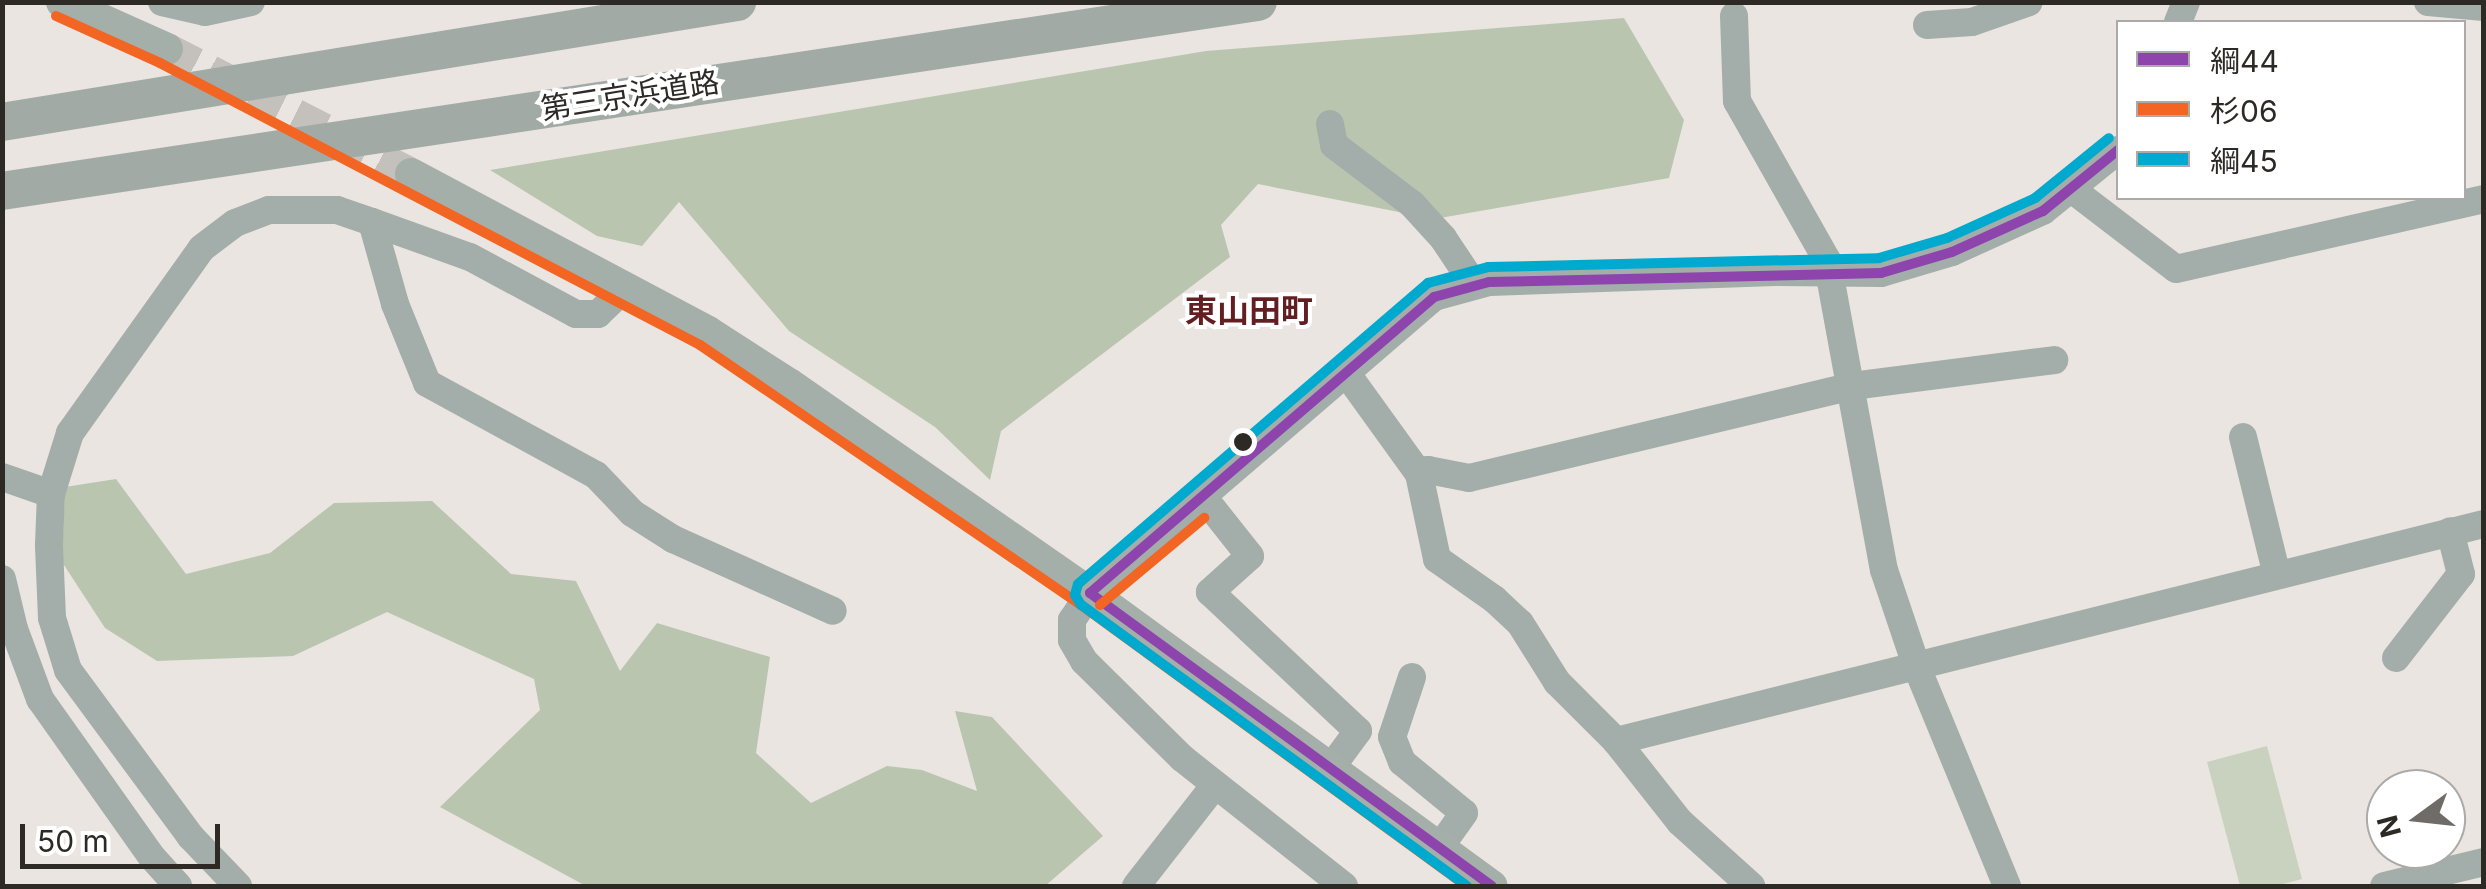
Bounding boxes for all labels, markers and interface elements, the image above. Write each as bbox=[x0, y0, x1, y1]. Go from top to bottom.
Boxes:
legend bbox=[2116, 20, 2466, 200]
text: 綱44 bbox=[2210, 43, 2279, 79]
street label: 第三京浜道路 bbox=[538, 63, 722, 127]
text: 杉06 bbox=[2210, 93, 2278, 129]
text: 綱45 bbox=[2210, 143, 2278, 179]
district label: 東山田町 bbox=[1185, 292, 1313, 330]
unlabelled marker bbox=[1233, 432, 1253, 452]
north arrow bbox=[2366, 769, 2466, 869]
scale bar bbox=[25, 804, 225, 866]
text: N bbox=[2370, 812, 2408, 841]
text: 50 m bbox=[37, 823, 109, 859]

